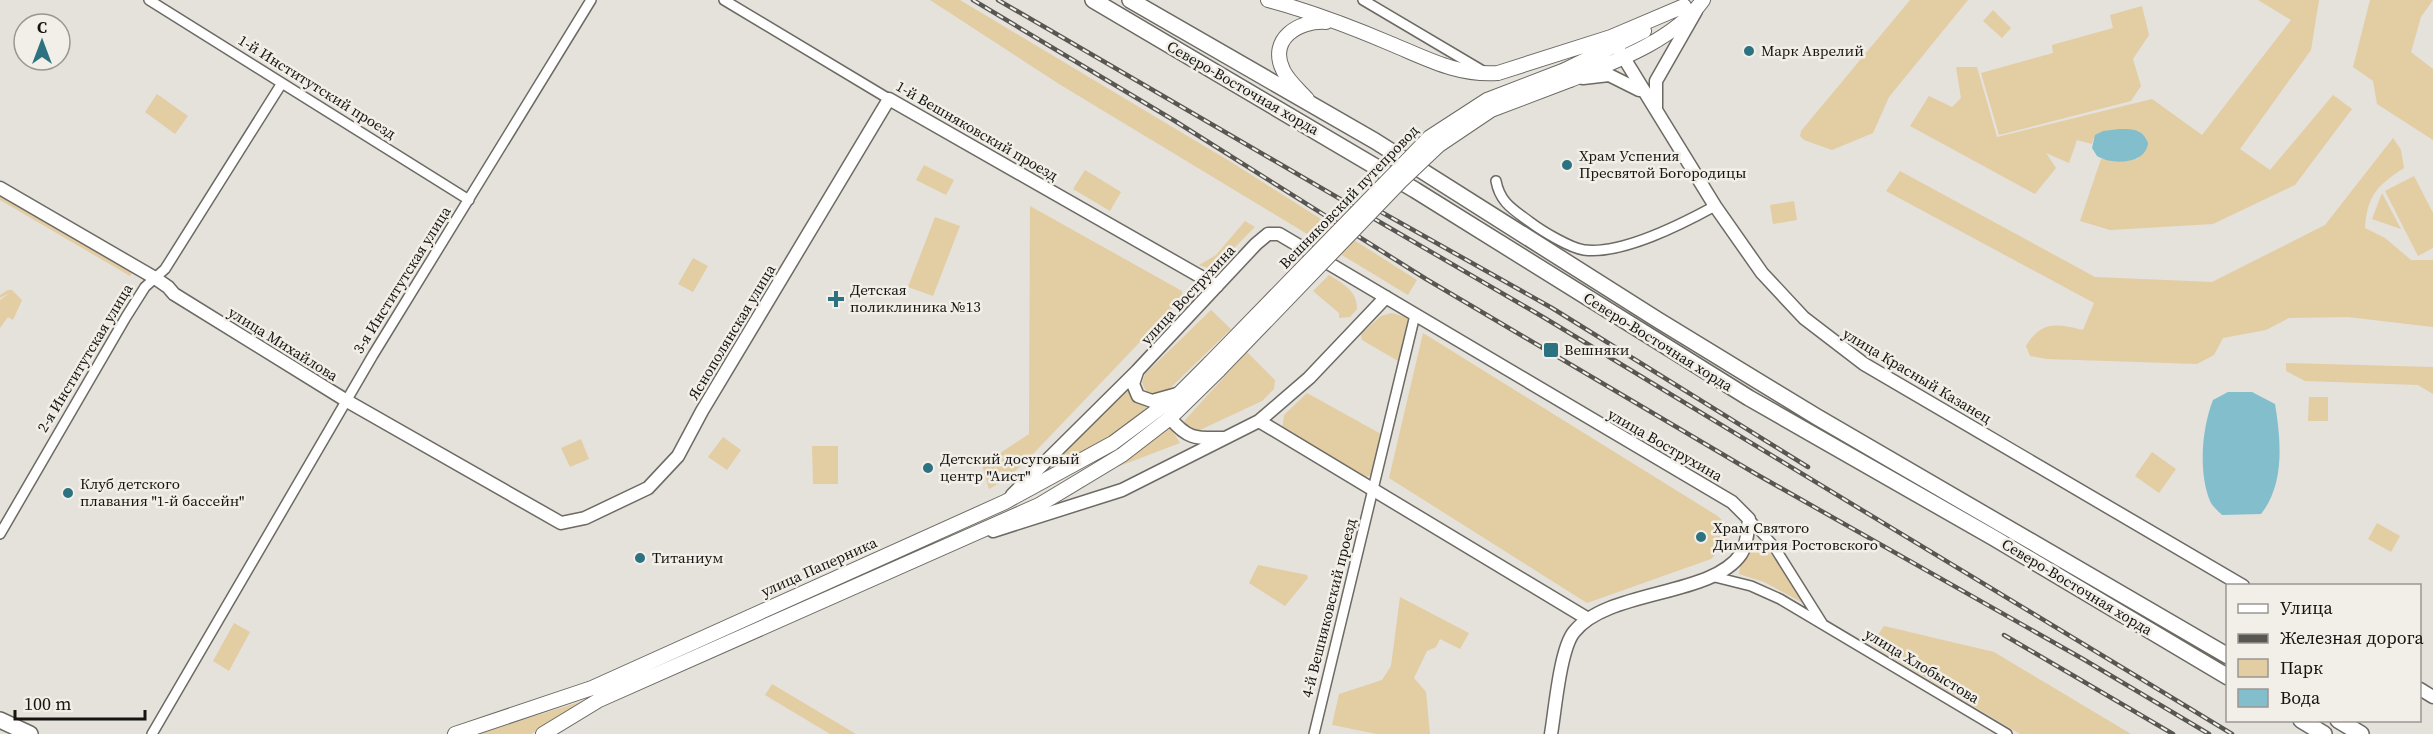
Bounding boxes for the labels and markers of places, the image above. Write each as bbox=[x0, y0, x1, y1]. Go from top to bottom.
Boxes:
place label: Марк Аврелий bbox=[1761, 40, 1864, 61]
marker: Марк Аврелий bbox=[1742, 44, 1756, 58]
place label: Храм Успения Пресвятой Богородицы bbox=[1579, 145, 1747, 183]
marker: Храм Успения Пресвятой Богородицы bbox=[1560, 158, 1574, 172]
place label: Детская поликлиника №13 bbox=[850, 279, 981, 317]
marker: Детская поликлиника №13 bbox=[827, 290, 845, 308]
place label: Вешняки bbox=[1564, 339, 1630, 360]
marker: Вешняки bbox=[1542, 341, 1560, 359]
place label: Детский досуговый центр "Аист" bbox=[940, 448, 1080, 486]
marker: Детский досуговый центр "Аист" bbox=[921, 461, 935, 475]
place label: Клуб детского плавания "1-й бассейн" bbox=[80, 473, 244, 511]
marker: Клуб детского плавания "1-й бассейн" bbox=[61, 486, 75, 500]
place label: Храм Святого Димитрия Ростовского bbox=[1713, 517, 1878, 555]
marker: Храм Святого Димитрия Ростовского bbox=[1694, 530, 1708, 544]
place label: Титаниум bbox=[652, 547, 723, 568]
marker: Титаниум bbox=[633, 551, 647, 565]

